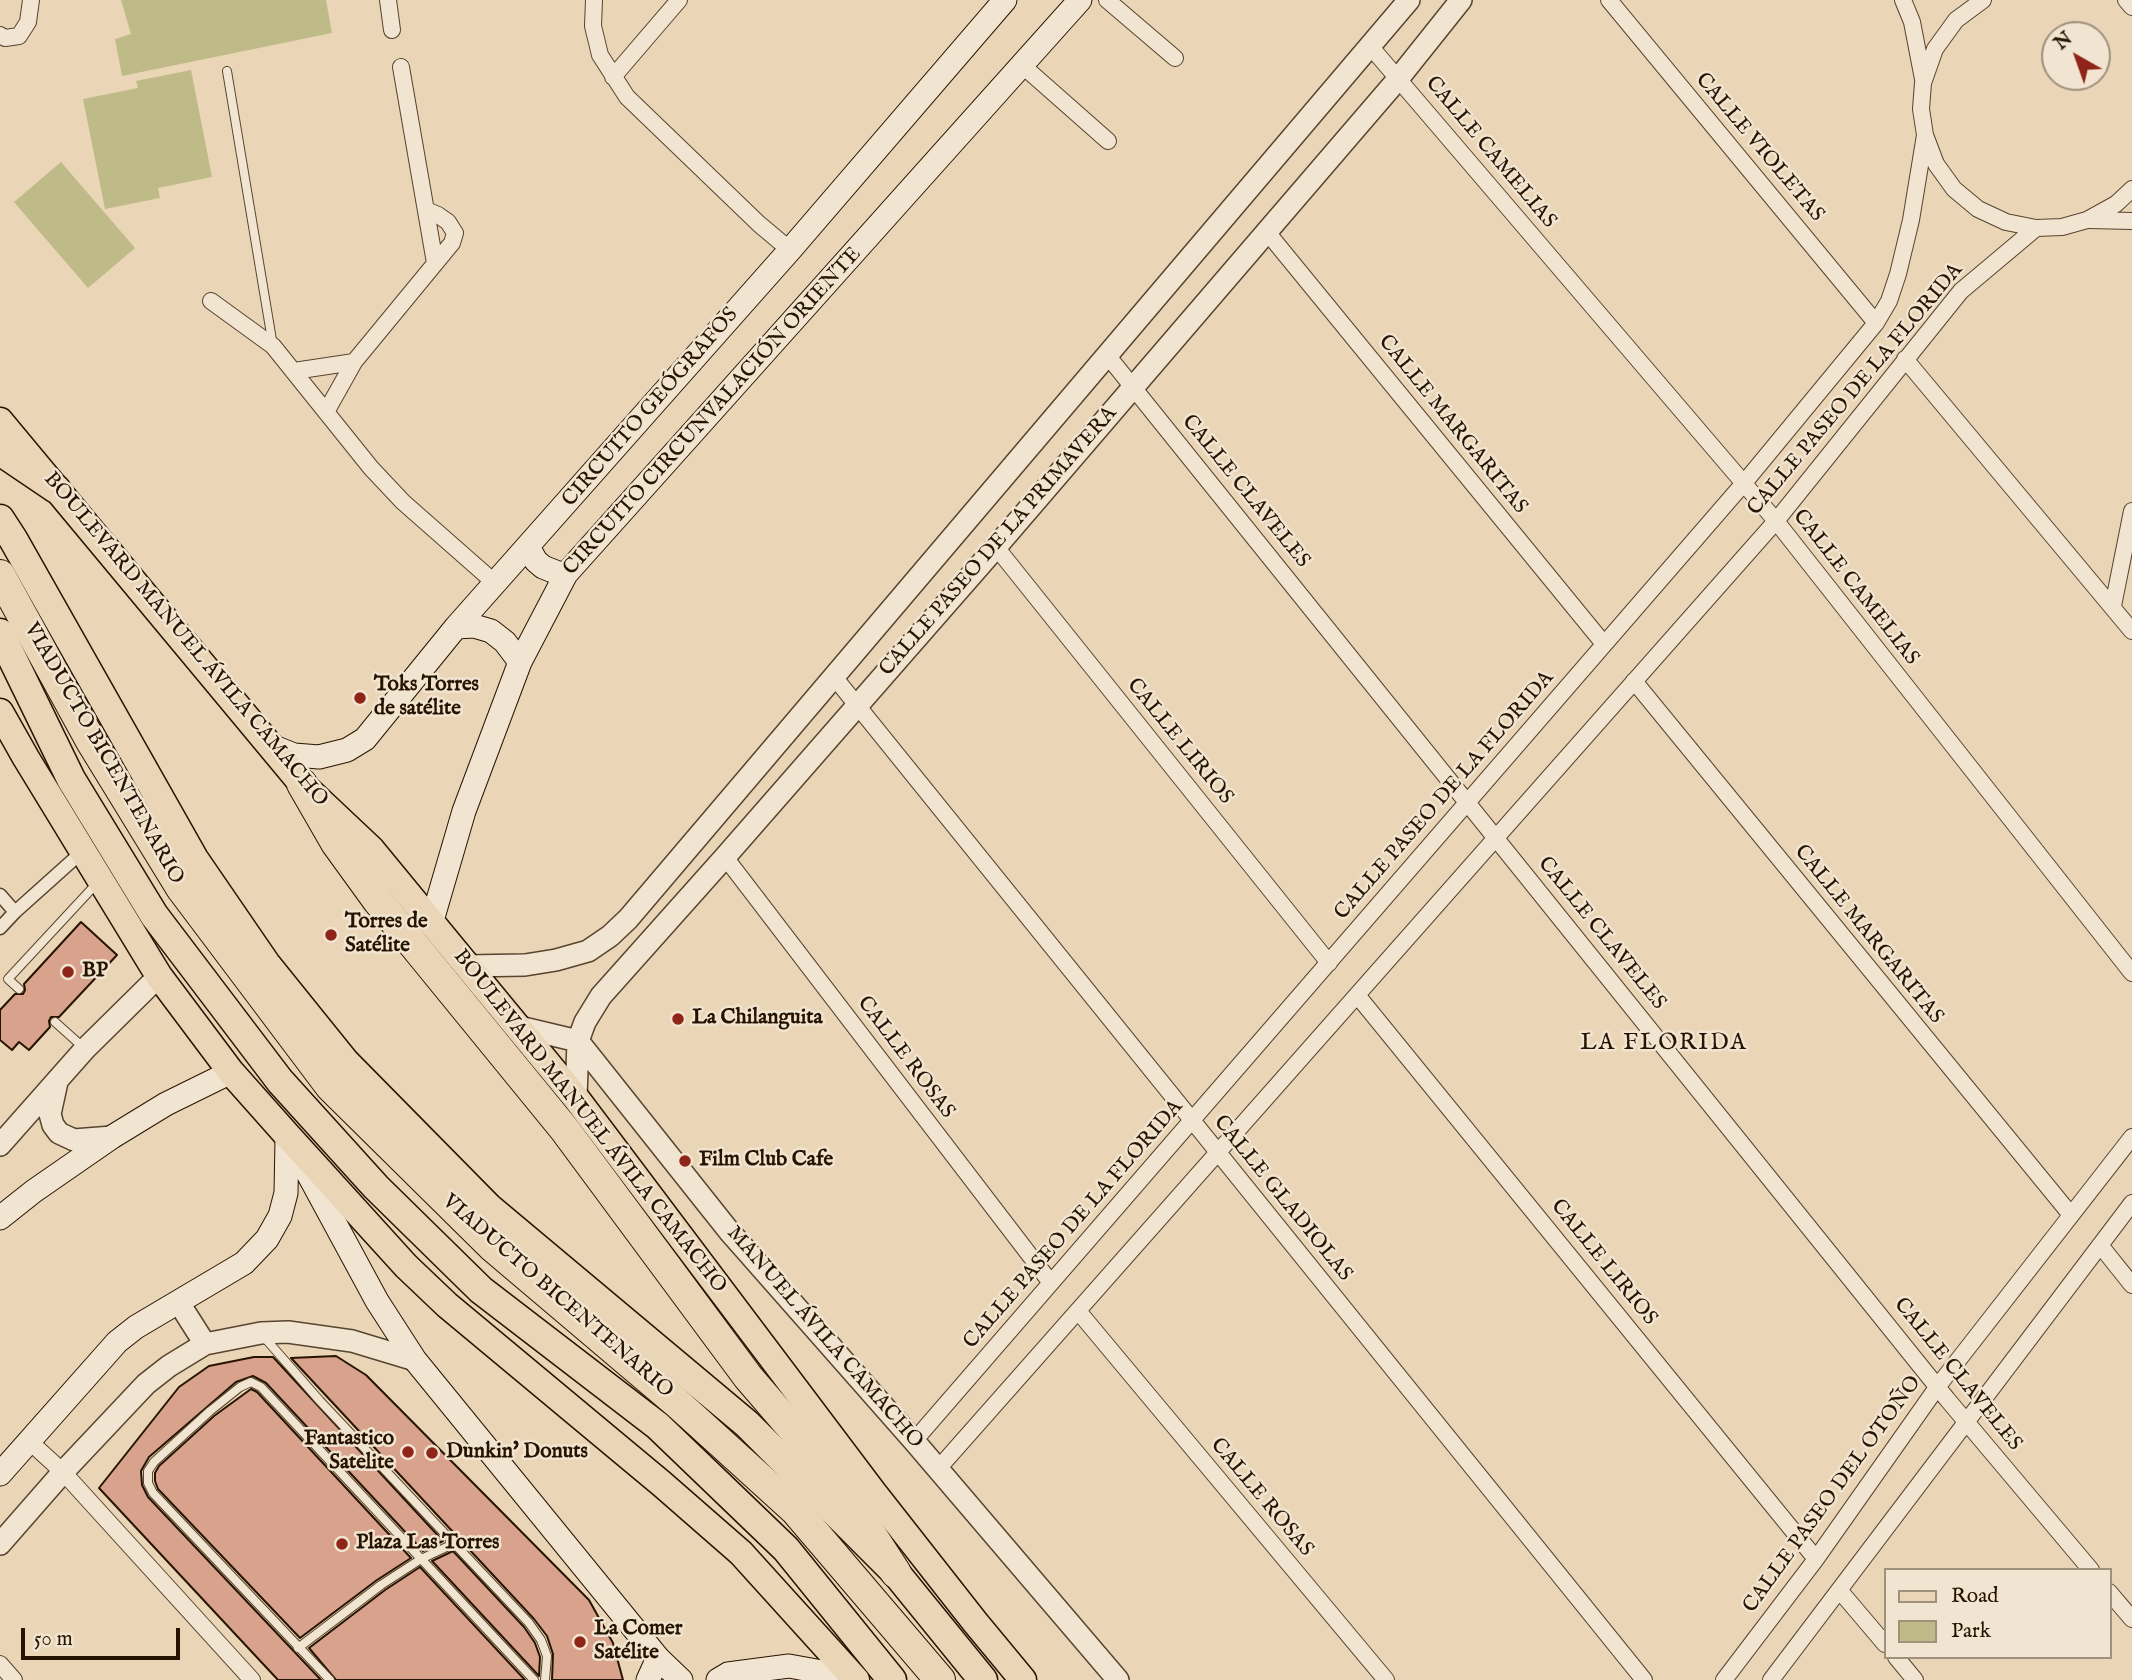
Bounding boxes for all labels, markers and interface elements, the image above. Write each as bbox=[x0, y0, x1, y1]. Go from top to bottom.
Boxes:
north arrow bbox=[2041, 21, 2111, 91]
text: N bbox=[2050, 27, 2078, 56]
street label: CALLE VIOLETAS bbox=[1689, 68, 1829, 228]
street label: CALLE CAMELIAS bbox=[1419, 72, 1561, 234]
street label: CIRCUITO CIRCUNVALACIÓN ORIENTE bbox=[559, 243, 867, 581]
street label: CALLE PASEO DE LA FLORIDA bbox=[1743, 259, 1969, 521]
street label: CIRCUITO GEÓGRAFOS bbox=[558, 303, 744, 513]
street label: CALLE MARGARITAS bbox=[1372, 330, 1532, 520]
street label: CALLE PASEO DE LA PRIMAVERA bbox=[875, 402, 1123, 682]
street label: CALLE CLAVELES bbox=[1175, 410, 1315, 574]
street label: BOULEVARD MANUEL ÁVILA CAMACHO bbox=[37, 468, 333, 812]
street label: CALLE CAMELIAS bbox=[1786, 505, 1924, 671]
street label: VIADUCTO BICENTENARIO bbox=[18, 619, 188, 889]
street label: CALLE PASEO DE LA FLORIDA bbox=[1330, 666, 1560, 926]
place label: Toks Torres de satélite bbox=[374, 673, 479, 723]
street label: CALLE LIRIOS bbox=[1120, 674, 1238, 810]
marker: Toks Torres de satélite bbox=[352, 690, 368, 706]
street label: CALLE MARGARITAS bbox=[1788, 840, 1948, 1030]
street label: CALLE CLAVELES bbox=[1531, 852, 1671, 1016]
place label: Torres de Satélite bbox=[345, 910, 428, 960]
marker: Torres de Satélite bbox=[323, 927, 339, 943]
street label: BOULEVARD MANUEL ÁVILA CAMACHO bbox=[447, 945, 731, 1299]
place label: BP bbox=[82, 959, 108, 985]
marker: BP bbox=[60, 964, 76, 980]
street label: CALLE ROSAS bbox=[851, 992, 959, 1124]
place label: La Chilanguita bbox=[692, 1006, 823, 1032]
marker: La Chilanguita bbox=[670, 1011, 686, 1027]
district label: LA FLORIDA bbox=[1582, 1030, 1746, 1058]
street label: CALLE PASEO DE LA FLORIDA bbox=[959, 1095, 1189, 1355]
street label: CALLE GLADIOLAS bbox=[1207, 1111, 1357, 1287]
place label: Film Club Cafe bbox=[699, 1148, 833, 1174]
marker: Film Club Cafe bbox=[677, 1153, 693, 1169]
street label: VIADUCTO BICENTENARIO bbox=[436, 1190, 678, 1404]
street label: CALLE LIRIOS bbox=[1544, 1195, 1662, 1331]
street label: MANUEL ÁVILA CAMACHO bbox=[720, 1222, 928, 1454]
street label: CALLE CLAVELES bbox=[1887, 1293, 2027, 1457]
street label: CALLE PASEO DEL OTOÑO bbox=[1738, 1372, 1928, 1618]
place label: Fantastico Satelite bbox=[304, 1427, 394, 1477]
street label: CALLE ROSAS bbox=[1204, 1434, 1318, 1562]
place label: Dunkin' Donuts bbox=[446, 1440, 588, 1466]
marker: Fantastico Satelite bbox=[400, 1444, 416, 1460]
marker: Dunkin' Donuts bbox=[424, 1445, 440, 1461]
place label: Plaza Las Torres bbox=[356, 1531, 499, 1557]
marker: Plaza Las Torres bbox=[334, 1536, 350, 1552]
legend bbox=[1884, 1568, 2111, 1659]
text: Road bbox=[1951, 1583, 1998, 1610]
scale bar bbox=[24, 1614, 184, 1658]
place label: La Comer Satélite bbox=[594, 1617, 682, 1667]
text: Park bbox=[1951, 1618, 1991, 1645]
text: 50 m bbox=[34, 1626, 73, 1653]
marker: La Comer Satélite bbox=[572, 1634, 588, 1650]

